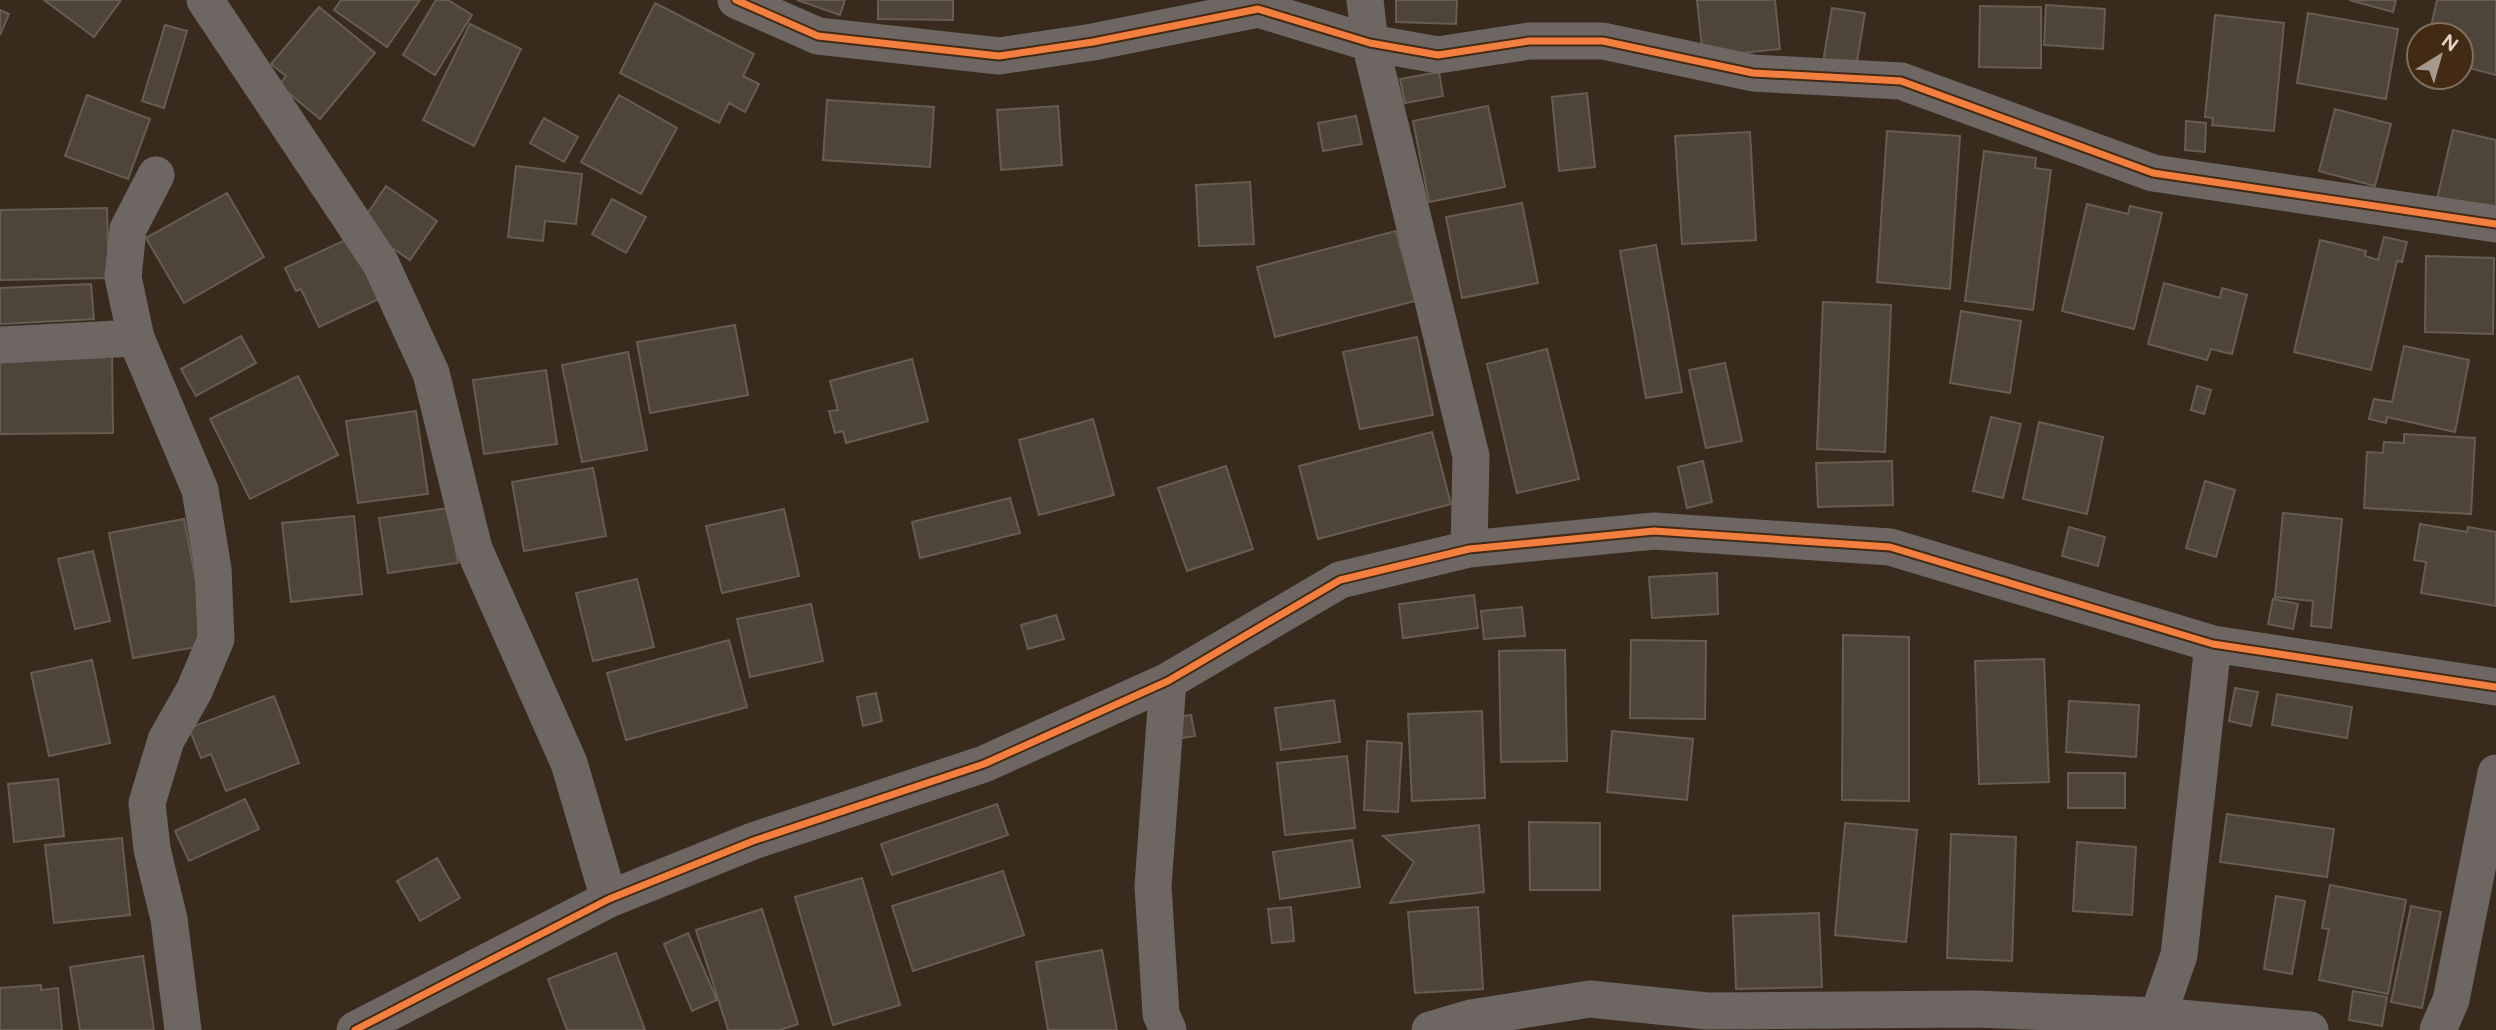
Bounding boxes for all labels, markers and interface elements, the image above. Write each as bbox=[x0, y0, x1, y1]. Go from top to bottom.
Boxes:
north arrow bbox=[2405, 21, 2475, 91]
text: N bbox=[2437, 29, 2463, 56]

